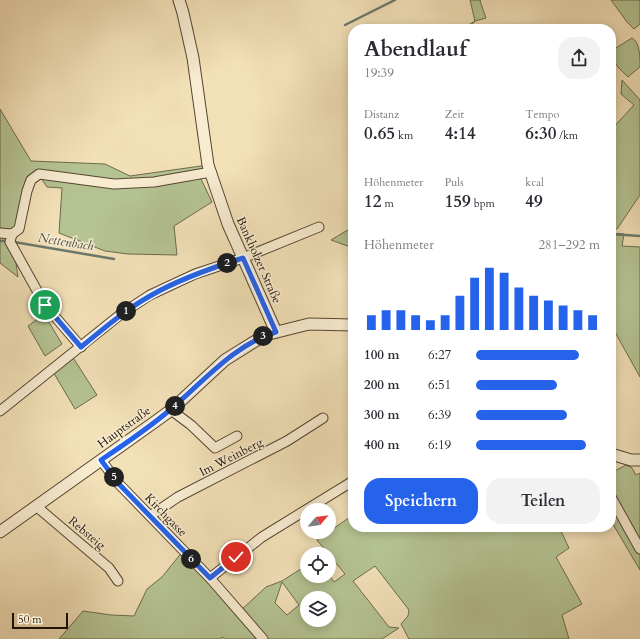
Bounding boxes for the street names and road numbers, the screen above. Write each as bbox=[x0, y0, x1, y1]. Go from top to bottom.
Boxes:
street label: Bankholzer Straße bbox=[233, 214, 285, 306]
street label: Hauptstraße bbox=[94, 402, 154, 452]
street label: Im Weinberg bbox=[196, 434, 266, 480]
street label: Kirchgasse bbox=[141, 490, 191, 540]
street label: Rebsteig bbox=[65, 513, 109, 553]

